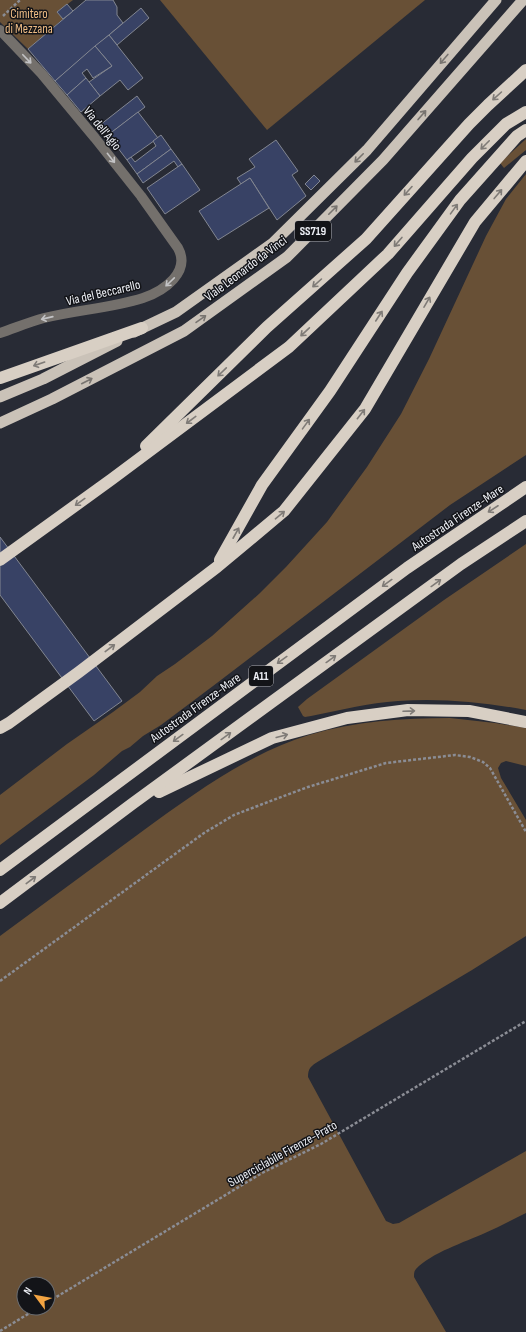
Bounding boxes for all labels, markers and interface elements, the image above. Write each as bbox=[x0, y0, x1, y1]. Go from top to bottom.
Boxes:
park label: Cimitero di Mezzana bbox=[5, 6, 53, 37]
one-way arrow bbox=[22, 53, 31, 63]
one-way arrow bbox=[440, 54, 449, 65]
one-way arrow bbox=[492, 92, 502, 101]
street label: Via dell'Agio bbox=[80, 104, 125, 154]
one-way arrow bbox=[418, 110, 427, 121]
one-way arrow bbox=[480, 140, 490, 150]
one-way arrow bbox=[107, 152, 115, 163]
one-way arrow bbox=[354, 153, 364, 162]
one-way arrow bbox=[404, 186, 413, 197]
one-way arrow bbox=[494, 188, 503, 199]
one-way arrow bbox=[449, 204, 458, 215]
one-way arrow bbox=[328, 205, 338, 215]
road number: SS719 bbox=[295, 221, 331, 241]
street label: Viale Leonardo da Vinci bbox=[201, 233, 290, 305]
one-way arrow bbox=[394, 237, 403, 247]
street label: Via del Beccarello bbox=[65, 277, 142, 309]
one-way arrow bbox=[165, 277, 175, 287]
one-way arrow bbox=[312, 278, 322, 287]
one-way arrow bbox=[423, 297, 431, 308]
one-way arrow bbox=[375, 311, 383, 322]
one-way arrow bbox=[41, 314, 54, 322]
one-way arrow bbox=[195, 315, 206, 323]
one-way arrow bbox=[300, 327, 310, 337]
one-way arrow bbox=[33, 361, 46, 368]
one-way arrow bbox=[217, 367, 227, 377]
one-way arrow bbox=[80, 377, 92, 384]
one-way arrow bbox=[356, 408, 365, 419]
one-way arrow bbox=[186, 416, 197, 424]
one-way arrow bbox=[302, 418, 310, 429]
street label: Autostrada Firenze-Mare bbox=[408, 481, 507, 555]
one-way arrow bbox=[75, 498, 86, 506]
one-way arrow bbox=[488, 504, 499, 513]
one-way arrow bbox=[274, 511, 285, 520]
one-way arrow bbox=[232, 527, 240, 539]
one-way arrow bbox=[382, 579, 393, 587]
one-way arrow bbox=[430, 579, 441, 587]
one-way arrow bbox=[105, 644, 116, 652]
one-way arrow bbox=[325, 655, 336, 664]
one-way arrow bbox=[277, 656, 288, 665]
road number: A11 bbox=[249, 666, 273, 686]
street label: Autostrada Firenze-Mare bbox=[146, 670, 244, 747]
one-way arrow bbox=[402, 707, 415, 714]
one-way arrow bbox=[220, 732, 231, 740]
one-way arrow bbox=[276, 732, 289, 739]
one-way arrow bbox=[172, 733, 183, 742]
one-way arrow bbox=[26, 876, 37, 884]
street label: Superciclabile Firenze-Prato bbox=[225, 1117, 340, 1191]
north arrow bbox=[16, 1276, 56, 1316]
text: N bbox=[21, 1285, 35, 1297]

